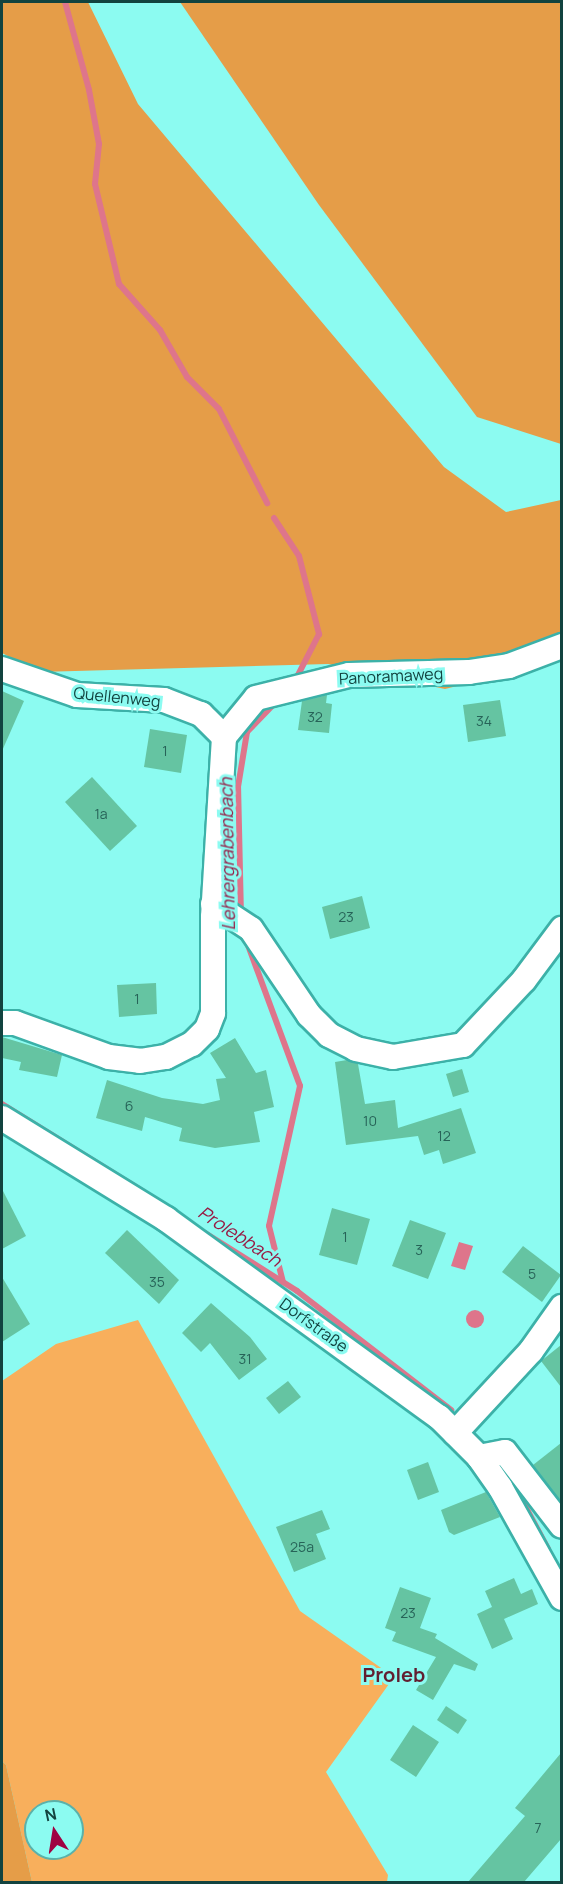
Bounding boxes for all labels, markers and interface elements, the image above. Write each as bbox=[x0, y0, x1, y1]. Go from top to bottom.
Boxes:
street label: Panoramaweg bbox=[338, 664, 444, 688]
street label: Quellenweg bbox=[73, 683, 161, 711]
house number: 32 bbox=[307, 709, 323, 725]
house number: 34 bbox=[476, 713, 492, 729]
house number: 1 bbox=[162, 743, 168, 759]
water label: Lehrergrabenbach bbox=[215, 777, 239, 931]
house number: 1a bbox=[94, 806, 108, 822]
house number: 23 bbox=[338, 909, 354, 925]
house number: 1 bbox=[134, 991, 140, 1007]
house number: 6 bbox=[125, 1098, 133, 1114]
house number: 10 bbox=[363, 1113, 377, 1129]
house number: 12 bbox=[437, 1128, 451, 1144]
water label: Prolebbach bbox=[194, 1201, 286, 1271]
house number: 1 bbox=[342, 1229, 348, 1245]
house number: 3 bbox=[415, 1242, 423, 1258]
house number: 5 bbox=[528, 1266, 536, 1282]
house number: 35 bbox=[149, 1274, 165, 1290]
street label: Dorfstraße bbox=[276, 1294, 352, 1356]
house number: 31 bbox=[238, 1351, 252, 1367]
house number: 25a bbox=[290, 1539, 314, 1555]
house number: 23 bbox=[400, 1605, 416, 1621]
district label: Proleb bbox=[363, 1662, 425, 1686]
north arrow bbox=[24, 1800, 84, 1860]
text: N bbox=[43, 1802, 59, 1826]
house number: 7 bbox=[534, 1820, 542, 1836]

